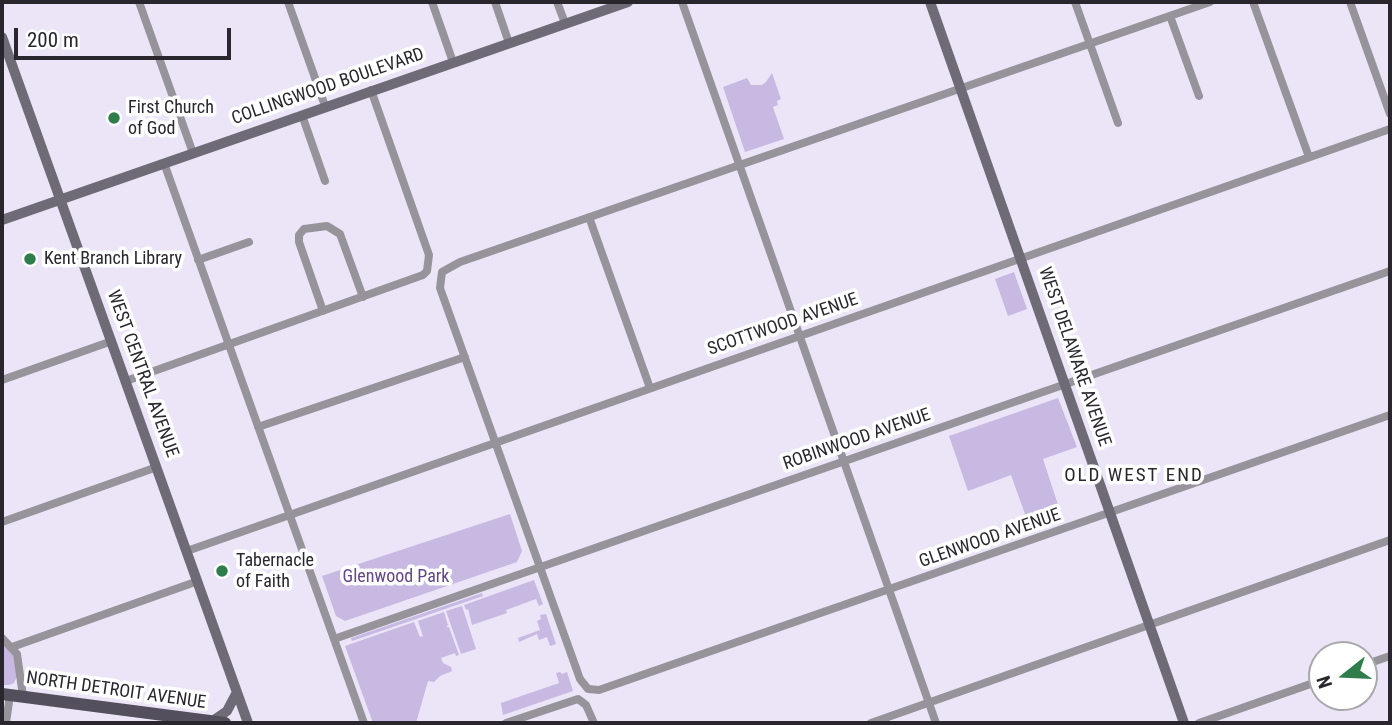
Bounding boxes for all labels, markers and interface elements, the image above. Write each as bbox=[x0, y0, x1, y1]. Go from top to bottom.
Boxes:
scale bar bbox=[18, 14, 234, 58]
text: 200 m bbox=[27, 28, 79, 52]
street label: COLLINGWOOD BOULEVARD bbox=[229, 44, 427, 130]
place label: First Church of God bbox=[128, 97, 214, 140]
marker: First Church of God bbox=[106, 110, 122, 126]
place label: Kent Branch Library bbox=[44, 248, 182, 270]
marker: Kent Branch Library bbox=[22, 251, 38, 267]
street label: WEST DELAWARE AVENUE bbox=[1033, 264, 1115, 450]
street label: WEST CENTRAL AVENUE bbox=[102, 287, 182, 461]
street label: SCOTTWOOD AVENUE bbox=[705, 289, 861, 361]
street label: ROBINWOOD AVENUE bbox=[780, 405, 934, 475]
district label: OLD WEST END bbox=[1066, 465, 1202, 487]
street label: GLENWOOD AVENUE bbox=[917, 505, 1063, 573]
place label: Tabernacle of Faith bbox=[236, 550, 314, 592]
marker: Tabernacle of Faith bbox=[214, 563, 230, 579]
park label: Glenwood Park bbox=[343, 566, 449, 588]
north arrow bbox=[1308, 641, 1378, 711]
street label: NORTH DETROIT AVENUE bbox=[25, 668, 207, 714]
text: N bbox=[1312, 673, 1337, 691]

